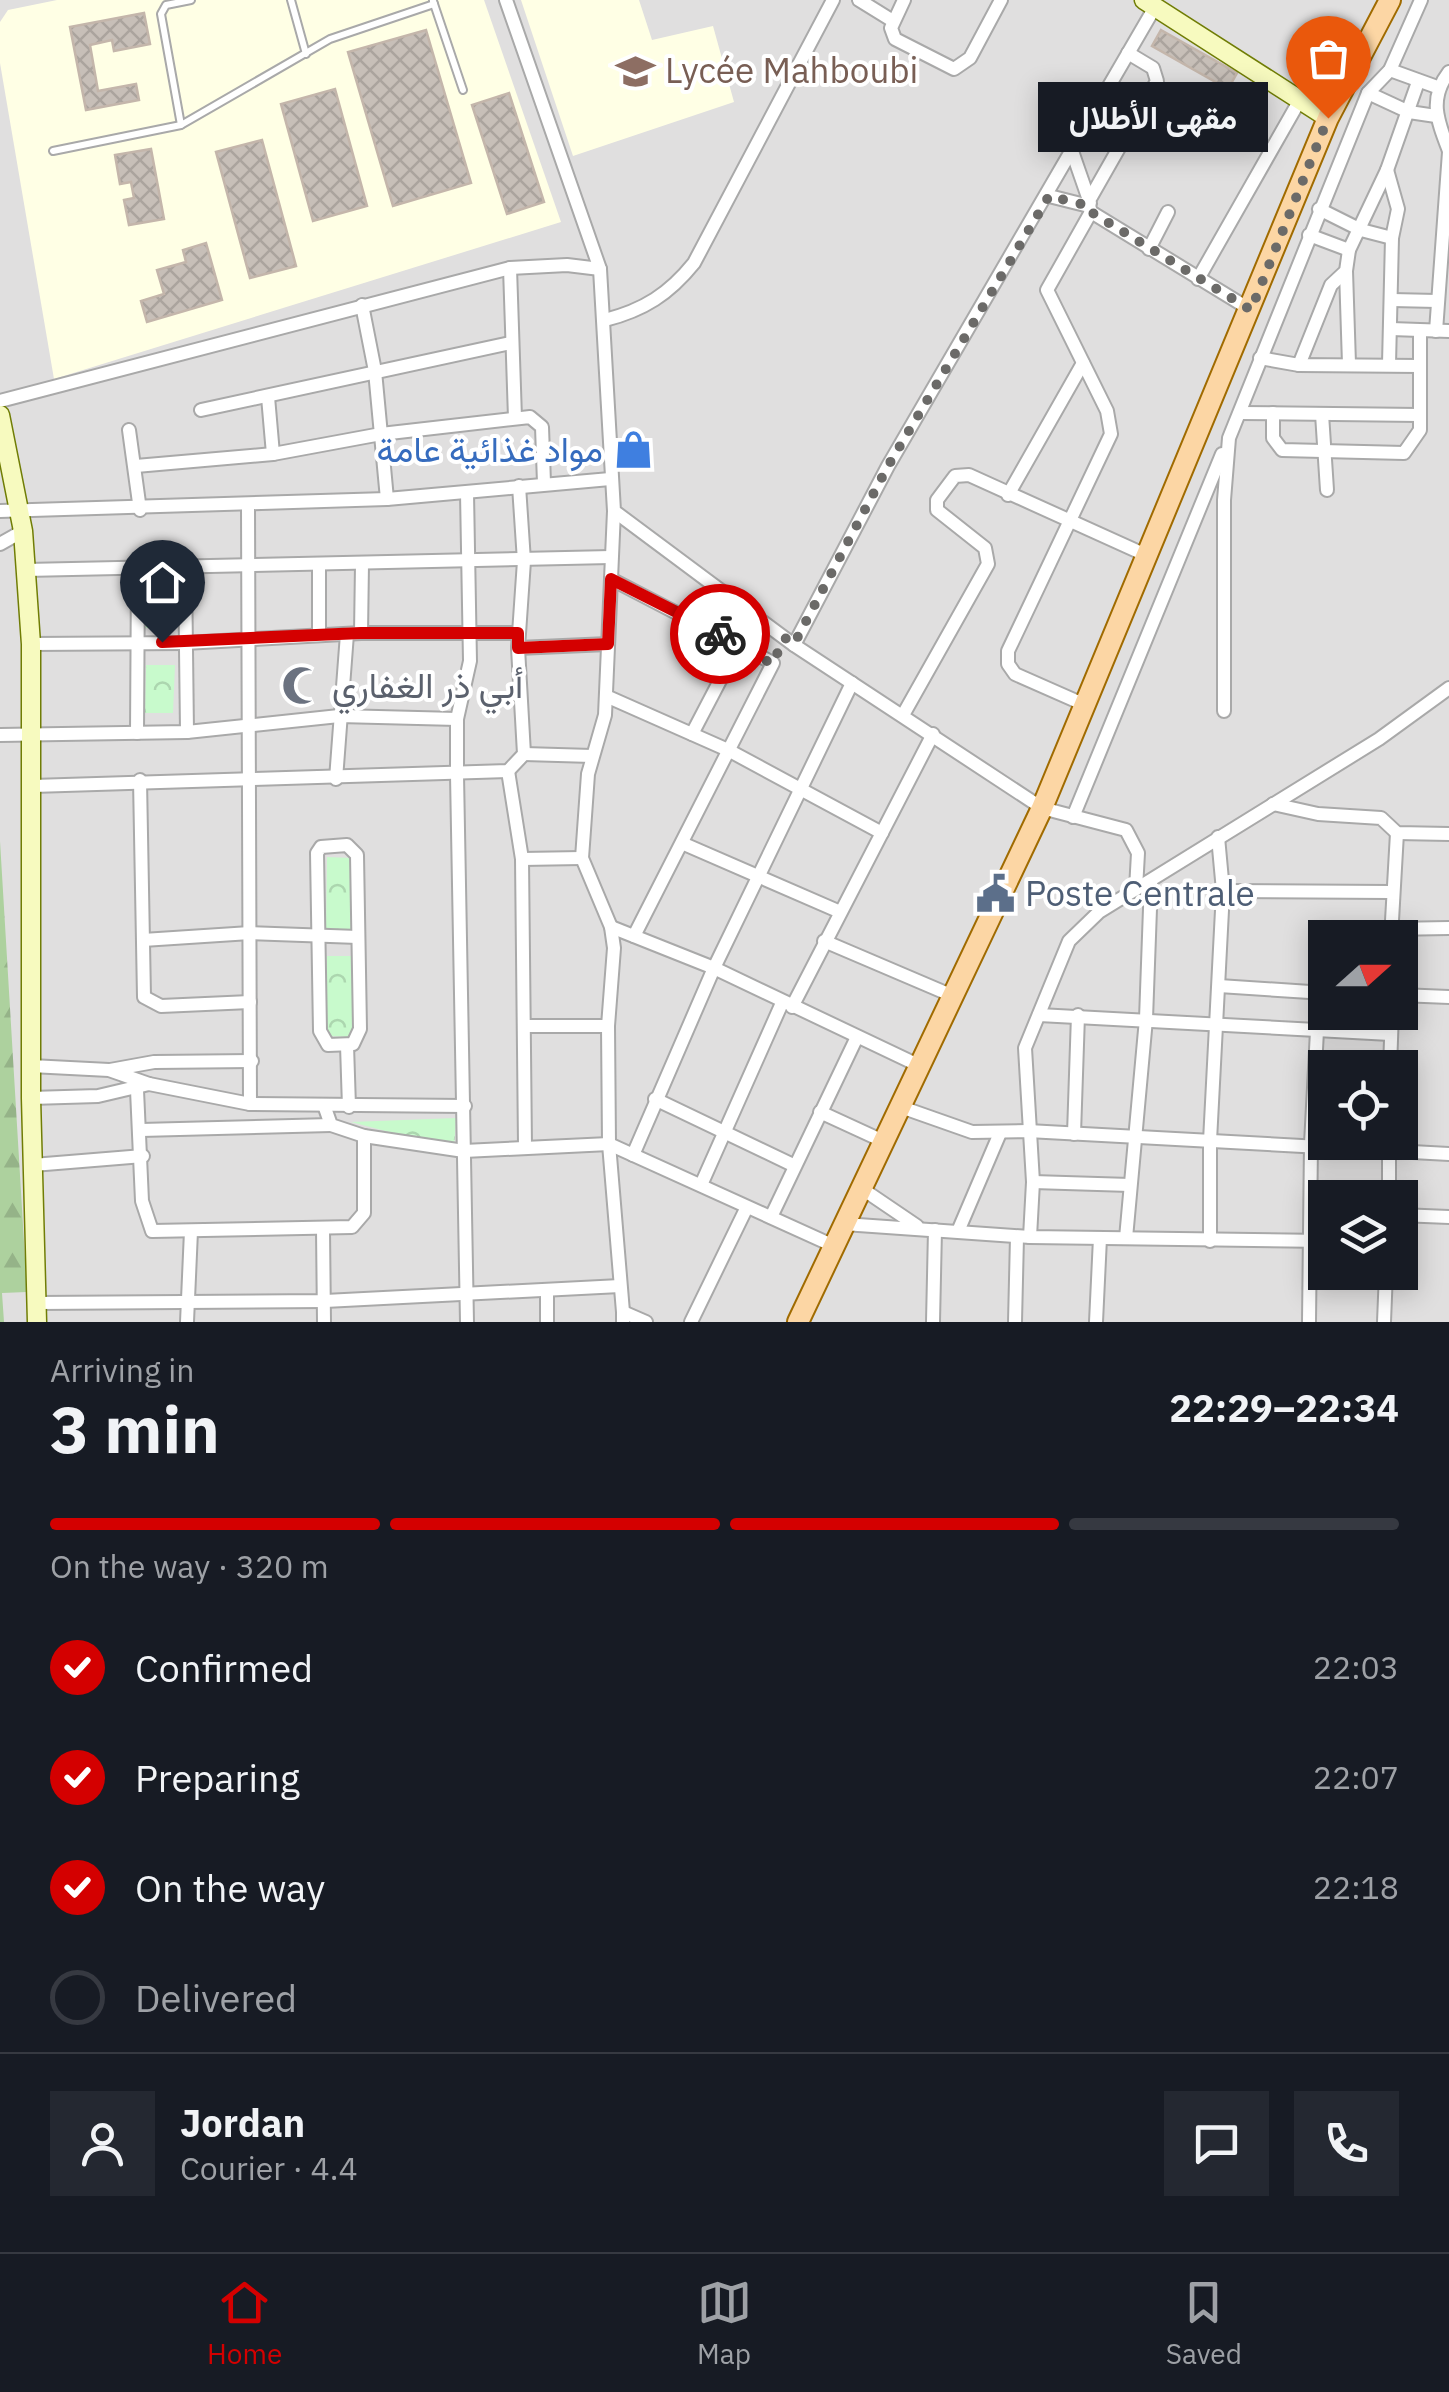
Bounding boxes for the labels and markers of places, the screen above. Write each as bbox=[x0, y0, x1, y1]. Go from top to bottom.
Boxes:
pin bbox=[1286, 16, 1371, 119]
place label: Lycée Mahboubi bbox=[665, 47, 918, 93]
school or university icon: Lycée Mahboubi bbox=[614, 50, 656, 92]
callout: مقهى الأطلال bbox=[1038, 83, 1268, 153]
place label: مواد غذائية عامة bbox=[377, 426, 603, 472]
shop icon: مواد غذائية عامة bbox=[612, 429, 654, 471]
pin bbox=[120, 540, 205, 643]
place label: أبي ذر الغفاري bbox=[332, 662, 523, 715]
mosque icon: أبي ذر الغفاري bbox=[281, 665, 323, 707]
place label: Poste Centrale bbox=[1025, 870, 1255, 916]
public building icon: Poste Centrale bbox=[974, 873, 1016, 915]

